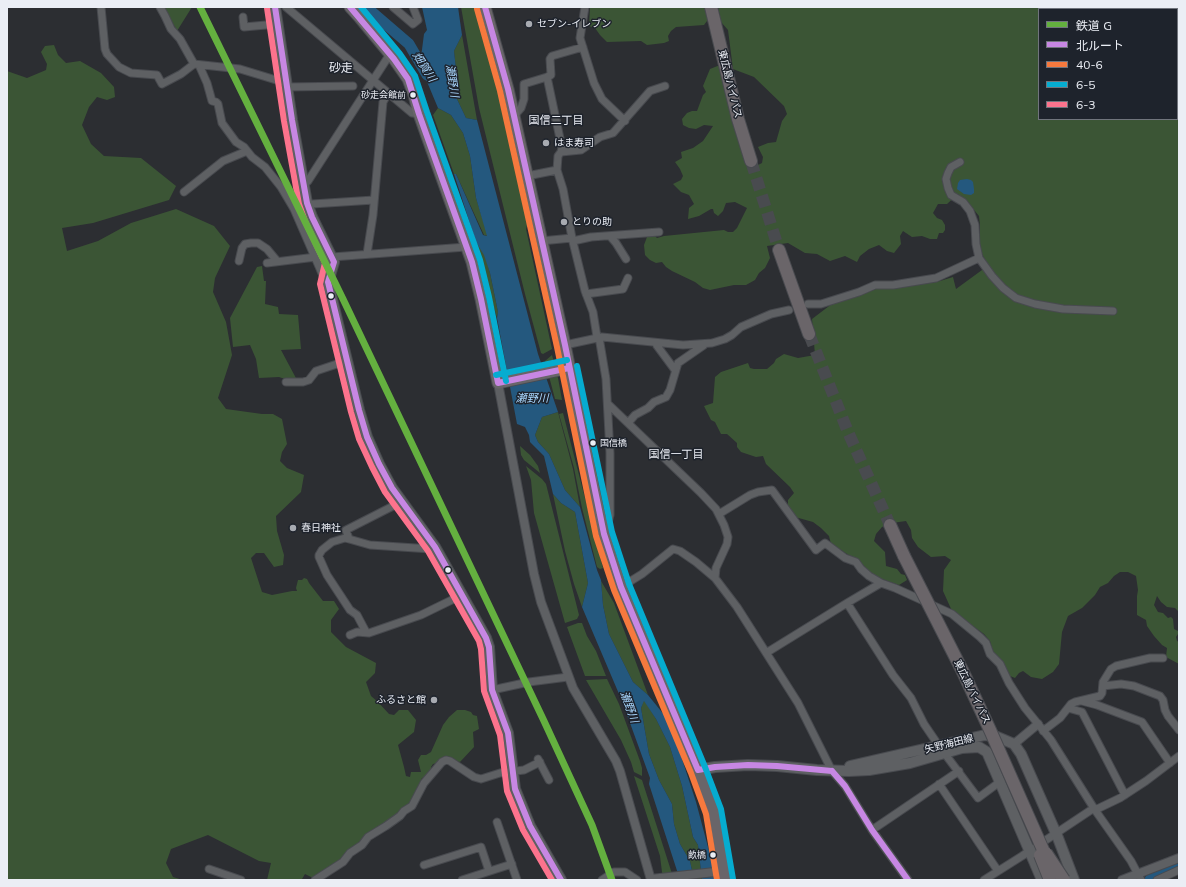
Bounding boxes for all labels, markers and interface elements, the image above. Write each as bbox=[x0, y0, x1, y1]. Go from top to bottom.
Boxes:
legend bbox=[1038, 8, 1178, 120]
place label: セブン-イレブン bbox=[537, 18, 611, 30]
text: 鉄道 G bbox=[1076, 18, 1112, 33]
marker: セブン-イレブン bbox=[524, 19, 534, 29]
text: 北ルート bbox=[1076, 38, 1124, 53]
street label: 東広島バイパス bbox=[716, 49, 744, 119]
water label: 畑賀川 bbox=[409, 50, 439, 84]
text: 40-6 bbox=[1076, 57, 1103, 72]
district label: 砂走 bbox=[329, 61, 353, 75]
water label: 瀬野川 bbox=[443, 64, 461, 98]
text: 6-5 bbox=[1076, 77, 1096, 92]
place label: 砂走会館前 bbox=[361, 90, 406, 100]
marker: 砂走会館前 bbox=[408, 90, 418, 100]
text: 6-3 bbox=[1076, 97, 1096, 112]
district label: 国信二丁目 bbox=[529, 114, 583, 128]
place label: はま寿司 bbox=[554, 137, 594, 149]
marker: はま寿司 bbox=[541, 138, 551, 148]
place label: とりの助 bbox=[572, 216, 612, 228]
marker: とりの助 bbox=[559, 217, 569, 227]
unlabelled marker bbox=[326, 291, 336, 301]
water label: 瀬野川 bbox=[516, 392, 548, 406]
marker: 国信橋 bbox=[588, 438, 598, 448]
place label: 国信橋 bbox=[600, 438, 627, 448]
district label: 国信一丁目 bbox=[649, 448, 703, 462]
place label: 春日神社 bbox=[301, 522, 341, 534]
marker: 春日神社 bbox=[288, 523, 298, 533]
unlabelled marker bbox=[443, 565, 453, 575]
street label: 東広島バイパス bbox=[951, 658, 993, 726]
water label: 瀬野川 bbox=[617, 689, 641, 725]
place label: ふるさと館 bbox=[376, 694, 426, 706]
marker: ふるさと館 bbox=[429, 695, 439, 705]
street label: 矢野海田線 bbox=[923, 732, 975, 756]
place label: 畝橋 bbox=[688, 850, 706, 860]
marker: 畝橋 bbox=[708, 850, 718, 860]

